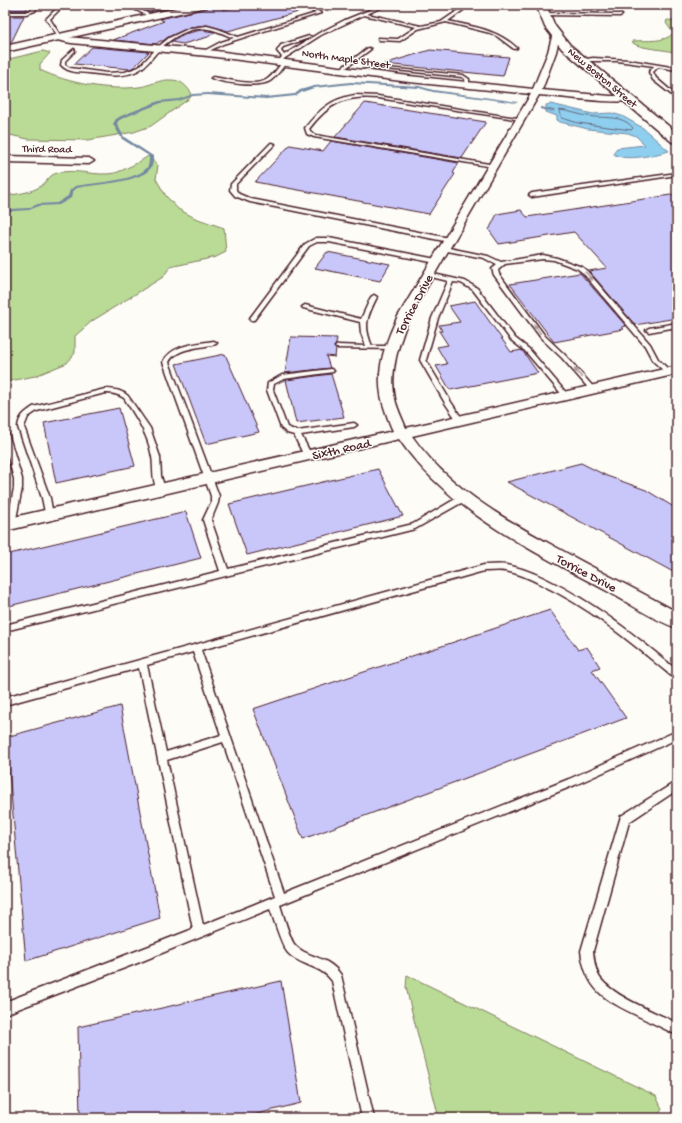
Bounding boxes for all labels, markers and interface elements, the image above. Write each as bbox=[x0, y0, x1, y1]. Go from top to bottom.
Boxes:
street label: New Boston Street bbox=[565, 46, 640, 112]
street label: North Maple Street bbox=[301, 48, 392, 72]
street label: Third Road bbox=[21, 144, 73, 156]
one-way arrow bbox=[585, 271, 594, 282]
street label: Torrice Drive bbox=[393, 272, 438, 339]
one-way arrow bbox=[532, 324, 541, 335]
one-way arrow bbox=[574, 368, 583, 379]
street label: Sixth Road bbox=[311, 436, 374, 464]
street label: Torrice Drive bbox=[552, 552, 619, 597]

